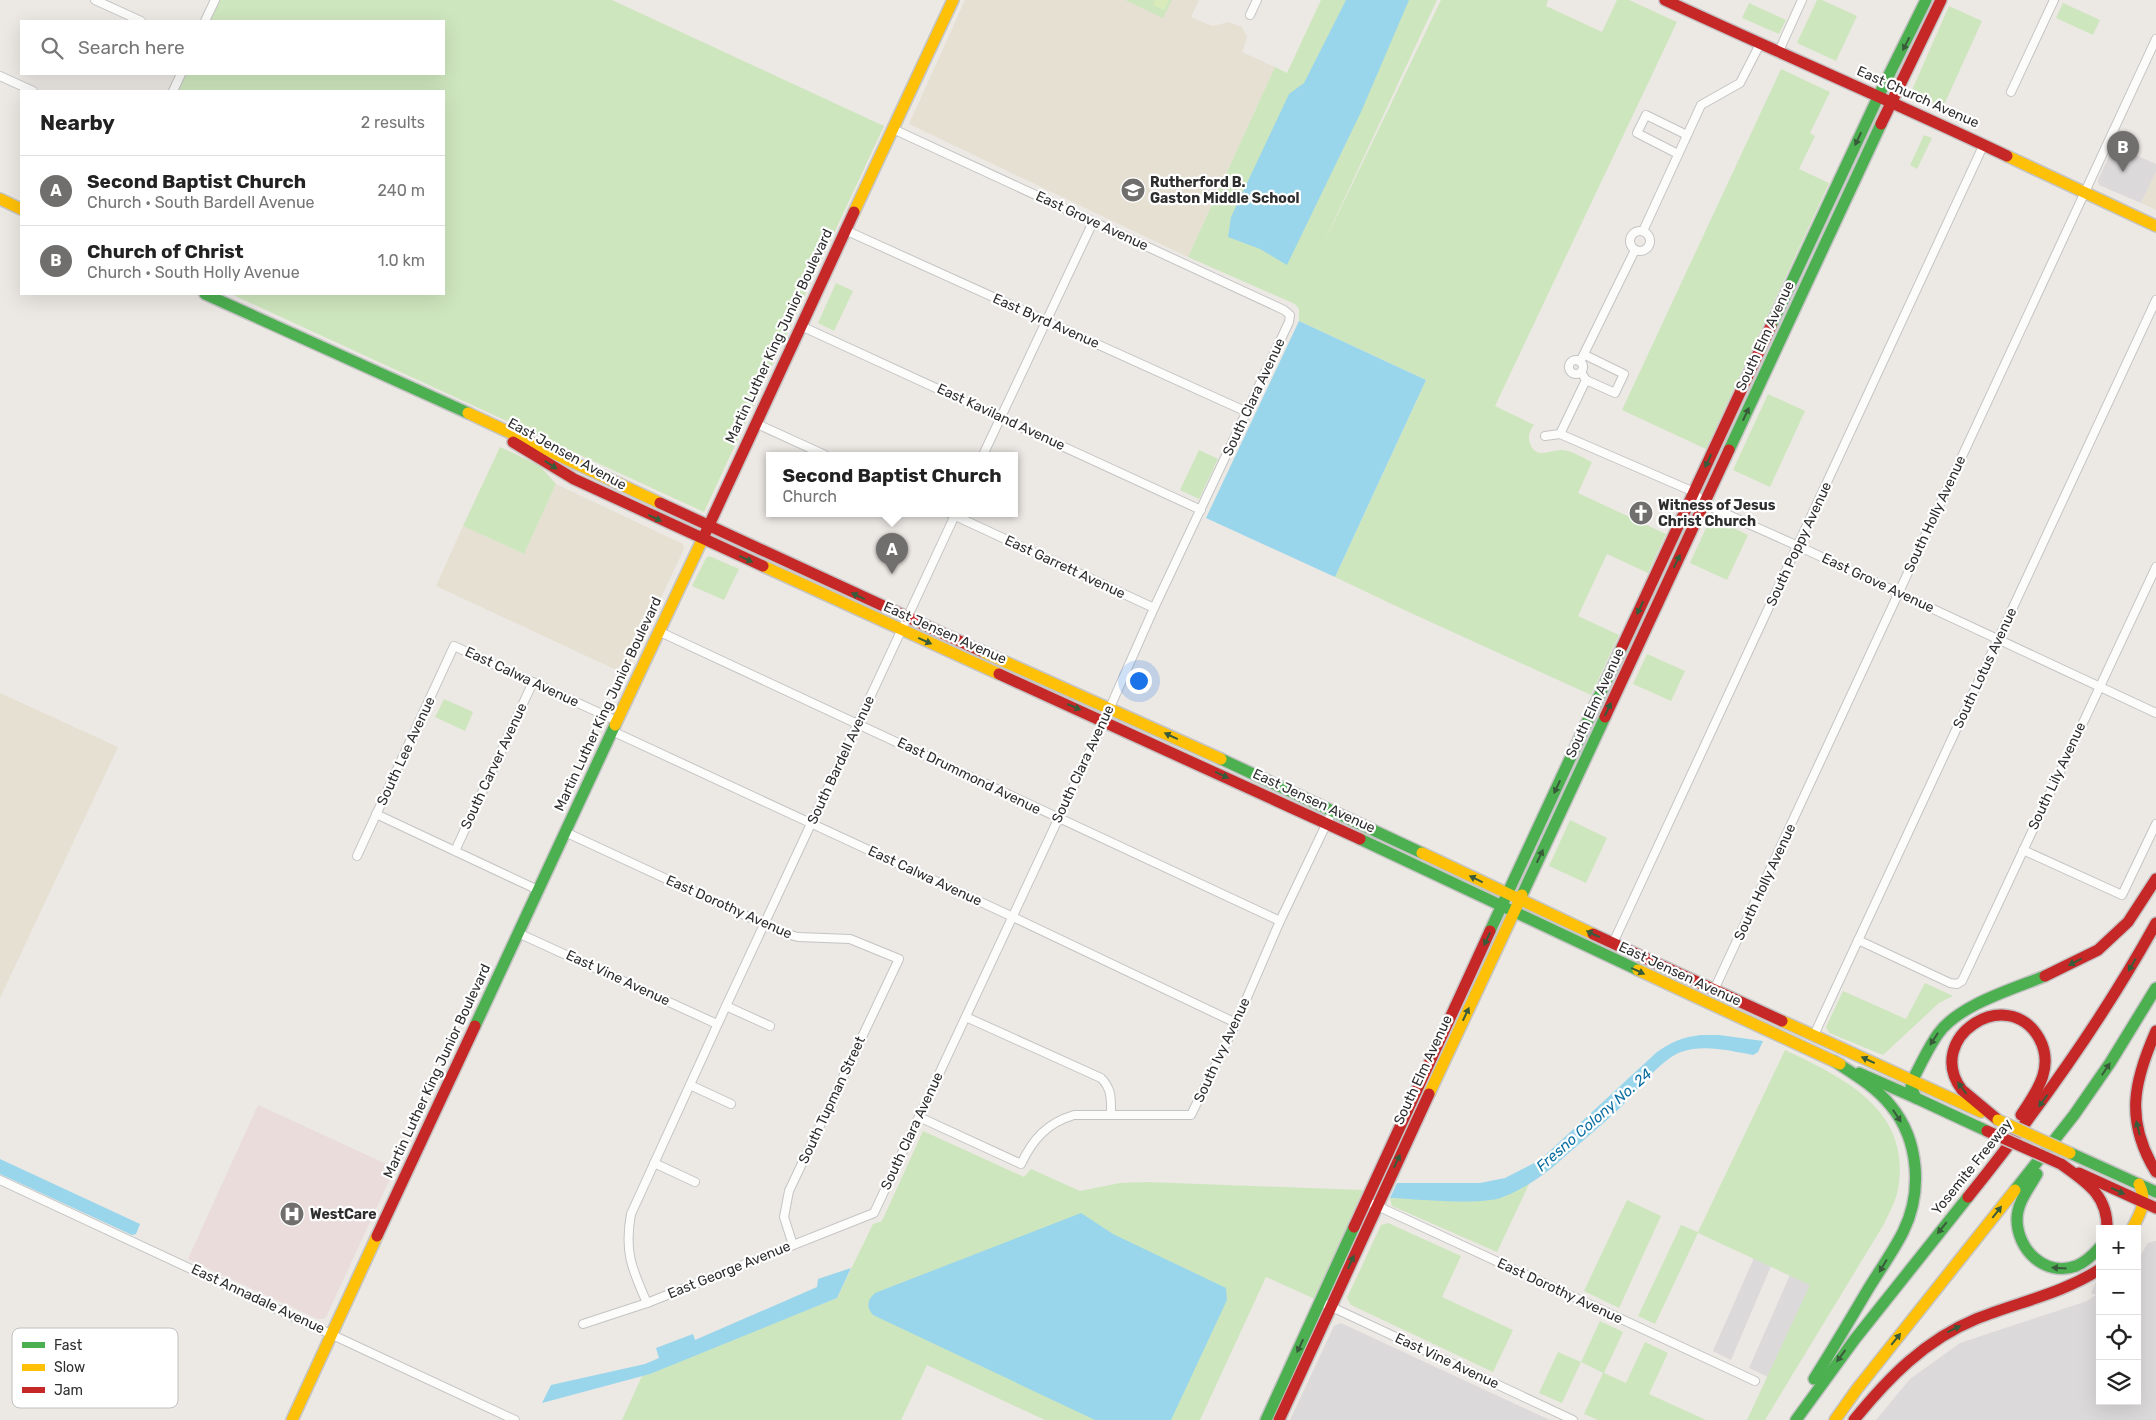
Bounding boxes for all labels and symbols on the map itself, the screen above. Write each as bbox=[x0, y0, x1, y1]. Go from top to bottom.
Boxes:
one-way arrow bbox=[1902, 37, 1910, 51]
street label: East Church Avenue bbox=[1854, 62, 1982, 132]
pin: B bbox=[2107, 131, 2139, 172]
one-way arrow bbox=[1854, 132, 1862, 146]
place label: Rutherford B. Gaston Middle School bbox=[1150, 174, 1299, 207]
school or university icon: Rutherford B. Gaston Middle School bbox=[1120, 177, 1146, 203]
street label: East Grove Avenue bbox=[1033, 187, 1151, 255]
street label: Martin Luther King Junior Boulevard bbox=[722, 226, 836, 446]
street label: South Elm Avenue bbox=[1732, 278, 1798, 394]
street label: East Byrd Avenue bbox=[990, 290, 1102, 352]
street label: South Clara Avenue bbox=[1219, 335, 1289, 459]
street label: East Kaviland Avenue bbox=[934, 380, 1068, 454]
one-way arrow bbox=[1742, 407, 1750, 421]
street label: East Jensen Avenue bbox=[505, 414, 629, 494]
street label: South Holly Avenue bbox=[1900, 453, 1970, 575]
one-way arrow bbox=[1704, 454, 1712, 468]
one-way arrow bbox=[544, 460, 557, 469]
street label: South Poppy Avenue bbox=[1763, 479, 1835, 609]
place label: Witness of Jesus Christ Church bbox=[1658, 497, 1776, 530]
church icon: Witness of Jesus Christ Church bbox=[1628, 500, 1654, 526]
one-way arrow bbox=[648, 514, 662, 522]
street label: East Garrett Avenue bbox=[1002, 532, 1128, 602]
pin: A bbox=[876, 533, 908, 574]
street label: East Grove Avenue bbox=[1819, 549, 1937, 617]
one-way arrow bbox=[1673, 554, 1681, 568]
one-way arrow bbox=[739, 556, 753, 564]
one-way arrow bbox=[851, 591, 865, 599]
street label: Martin Luther King Junior Boulevard bbox=[551, 594, 665, 814]
street label: East Jensen Avenue bbox=[881, 598, 1009, 668]
one-way arrow bbox=[1636, 601, 1644, 615]
street label: South Lotus Avenue bbox=[1950, 605, 2021, 731]
one-way arrow bbox=[918, 638, 932, 646]
street label: East Calwa Avenue bbox=[462, 643, 582, 711]
street label: South Elm Avenue bbox=[1562, 645, 1628, 761]
your location bbox=[1126, 668, 1152, 694]
street label: South Bardell Avenue bbox=[804, 693, 878, 827]
street label: South Lee Avenue bbox=[373, 694, 439, 808]
street label: South Carver Avenue bbox=[457, 700, 531, 832]
street label: South Clara Avenue bbox=[1048, 702, 1118, 826]
one-way arrow bbox=[1605, 702, 1613, 716]
one-way arrow bbox=[1067, 704, 1081, 712]
street label: South Lily Avenue bbox=[2025, 719, 2089, 832]
one-way arrow bbox=[1164, 731, 1178, 739]
street label: East Drummond Avenue bbox=[895, 734, 1044, 818]
street label: East Jensen Avenue bbox=[1250, 765, 1378, 837]
one-way arrow bbox=[1215, 772, 1229, 780]
one-way arrow bbox=[1552, 780, 1560, 794]
street label: South Holly Avenue bbox=[1730, 821, 1800, 943]
street label: East Calwa Avenue bbox=[865, 842, 985, 910]
one-way arrow bbox=[1537, 849, 1545, 863]
street label: East Dorothy Avenue bbox=[663, 872, 795, 943]
one-way arrow bbox=[1469, 875, 1483, 883]
one-way arrow bbox=[1586, 930, 1600, 938]
one-way arrow bbox=[1482, 932, 1490, 946]
street label: East Jensen Avenue bbox=[1616, 938, 1744, 1010]
street label: East Vine Avenue bbox=[563, 946, 673, 1010]
one-way arrow bbox=[2067, 958, 2082, 966]
one-way arrow bbox=[2128, 959, 2137, 972]
street label: Martin Luther King Junior Boulevard bbox=[380, 961, 494, 1181]
one-way arrow bbox=[1631, 967, 1645, 975]
street label: South Ivy Avenue bbox=[1190, 995, 1254, 1105]
one-way arrow bbox=[1462, 1007, 1470, 1021]
street label: South Elm Avenue bbox=[1390, 1012, 1456, 1128]
one-way arrow bbox=[1929, 1032, 1939, 1046]
street label: South Tupman Street bbox=[795, 1033, 869, 1166]
one-way arrow bbox=[1861, 1056, 1875, 1064]
one-way arrow bbox=[2101, 1062, 2111, 1075]
water label: Fresno Colony No. 24 bbox=[1532, 1065, 1656, 1175]
street label: South Clara Avenue bbox=[877, 1069, 947, 1193]
one-way arrow bbox=[1956, 1082, 1967, 1095]
one-way arrow bbox=[2038, 1094, 2048, 1108]
one-way arrow bbox=[1892, 1109, 1901, 1122]
street label: Yosemite Freeway bbox=[1928, 1115, 2016, 1218]
one-way arrow bbox=[2134, 1120, 2142, 1135]
one-way arrow bbox=[1393, 1154, 1401, 1169]
one-way arrow bbox=[2111, 1186, 2126, 1195]
hospital icon: WestCare bbox=[279, 1201, 305, 1227]
place label: WestCare bbox=[310, 1206, 377, 1223]
one-way arrow bbox=[1992, 1206, 2003, 1219]
one-way arrow bbox=[1937, 1222, 1948, 1235]
street label: East George Avenue bbox=[665, 1238, 793, 1302]
street label: East Dorothy Avenue bbox=[1495, 1254, 1626, 1328]
one-way arrow bbox=[1348, 1255, 1356, 1269]
one-way arrow bbox=[1878, 1260, 1887, 1273]
street label: East Annadale Avenue bbox=[189, 1261, 328, 1337]
one-way arrow bbox=[2050, 1263, 2066, 1271]
one-way arrow bbox=[1947, 1325, 1961, 1333]
legend bbox=[12, 1328, 178, 1408]
street label: East Vine Avenue bbox=[1392, 1329, 1502, 1393]
one-way arrow bbox=[1891, 1333, 1902, 1346]
text: Fast bbox=[54, 1337, 83, 1354]
one-way arrow bbox=[1296, 1339, 1304, 1353]
one-way arrow bbox=[1836, 1349, 1846, 1363]
text: Slow bbox=[54, 1359, 85, 1376]
text: Jam bbox=[54, 1382, 83, 1399]

